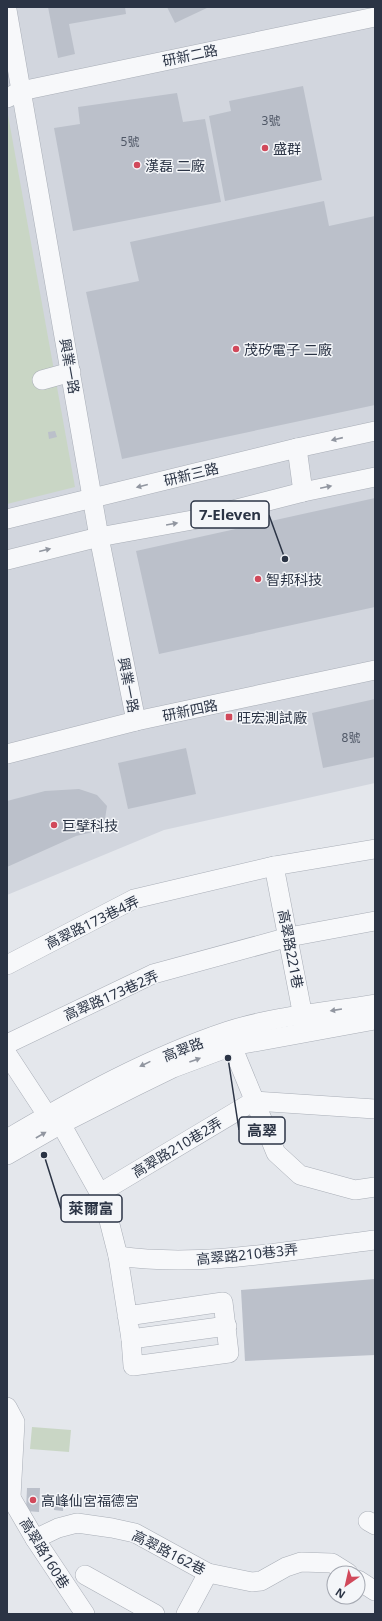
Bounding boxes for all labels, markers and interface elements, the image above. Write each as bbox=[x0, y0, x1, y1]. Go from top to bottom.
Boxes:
street label: 研新二路 bbox=[161, 40, 219, 70]
house number: 3號 bbox=[262, 112, 280, 129]
house number: 5號 bbox=[121, 133, 139, 150]
place label: 盛群 bbox=[273, 139, 301, 158]
marker: 盛群 bbox=[260, 143, 270, 153]
place label: 漢磊 二廠 bbox=[145, 156, 205, 175]
marker: 漢磊 二廠 bbox=[132, 160, 142, 170]
street label: 興業一路 bbox=[56, 337, 84, 395]
place label: 茂矽電子 二廠 bbox=[244, 340, 332, 359]
marker: 茂矽電子 二廠 bbox=[231, 344, 241, 354]
one-way arrow bbox=[331, 437, 343, 443]
street label: 研新三路 bbox=[162, 458, 220, 490]
one-way arrow bbox=[136, 483, 149, 489]
one-way arrow bbox=[320, 484, 332, 490]
callout: 7-Eleven bbox=[191, 501, 269, 528]
text: 7-Eleven bbox=[199, 504, 261, 524]
one-way arrow bbox=[166, 520, 178, 526]
one-way arrow bbox=[39, 547, 51, 553]
place label: 智邦科技 bbox=[266, 570, 322, 589]
marker: 智邦科技 bbox=[253, 574, 263, 584]
street label: 興業一路 bbox=[114, 656, 144, 714]
street label: 研新四路 bbox=[161, 695, 219, 725]
place label: 旺宏測試廠 bbox=[237, 708, 307, 727]
marker: 旺宏測試廠 bbox=[224, 712, 234, 722]
house number: 8號 bbox=[342, 729, 360, 746]
place label: 巨擘科技 bbox=[62, 816, 118, 835]
marker: 巨擘科技 bbox=[49, 820, 59, 830]
street label: 高翠路173巷4弄 bbox=[42, 891, 142, 953]
street label: 高翠路221巷 bbox=[274, 908, 308, 990]
street label: 高翠路173巷2弄 bbox=[61, 966, 161, 1024]
one-way arrow bbox=[330, 1007, 343, 1013]
street label: 高翠路 bbox=[160, 1033, 206, 1065]
one-way arrow bbox=[189, 1057, 201, 1063]
one-way arrow bbox=[139, 1061, 151, 1067]
street label: 高翠路210巷2弄 bbox=[128, 1113, 226, 1181]
callout: 高翠 bbox=[239, 1117, 285, 1144]
text: 高翠 bbox=[247, 1120, 277, 1140]
one-way arrow bbox=[35, 1132, 47, 1139]
callout: 萊爾富 bbox=[61, 1195, 122, 1222]
text: 萊爾富 bbox=[68, 1198, 114, 1218]
street label: 高翠路210巷3弄 bbox=[195, 1239, 299, 1269]
place label: 高峰仙宮福德宮 bbox=[41, 1491, 139, 1510]
marker: 高峰仙宮福德宮 bbox=[28, 1495, 38, 1505]
street label: 高翠路160巷 bbox=[16, 1514, 74, 1592]
street label: 高翠路162巷 bbox=[129, 1525, 209, 1579]
north arrow bbox=[326, 1565, 366, 1605]
text: N bbox=[332, 1585, 348, 1602]

